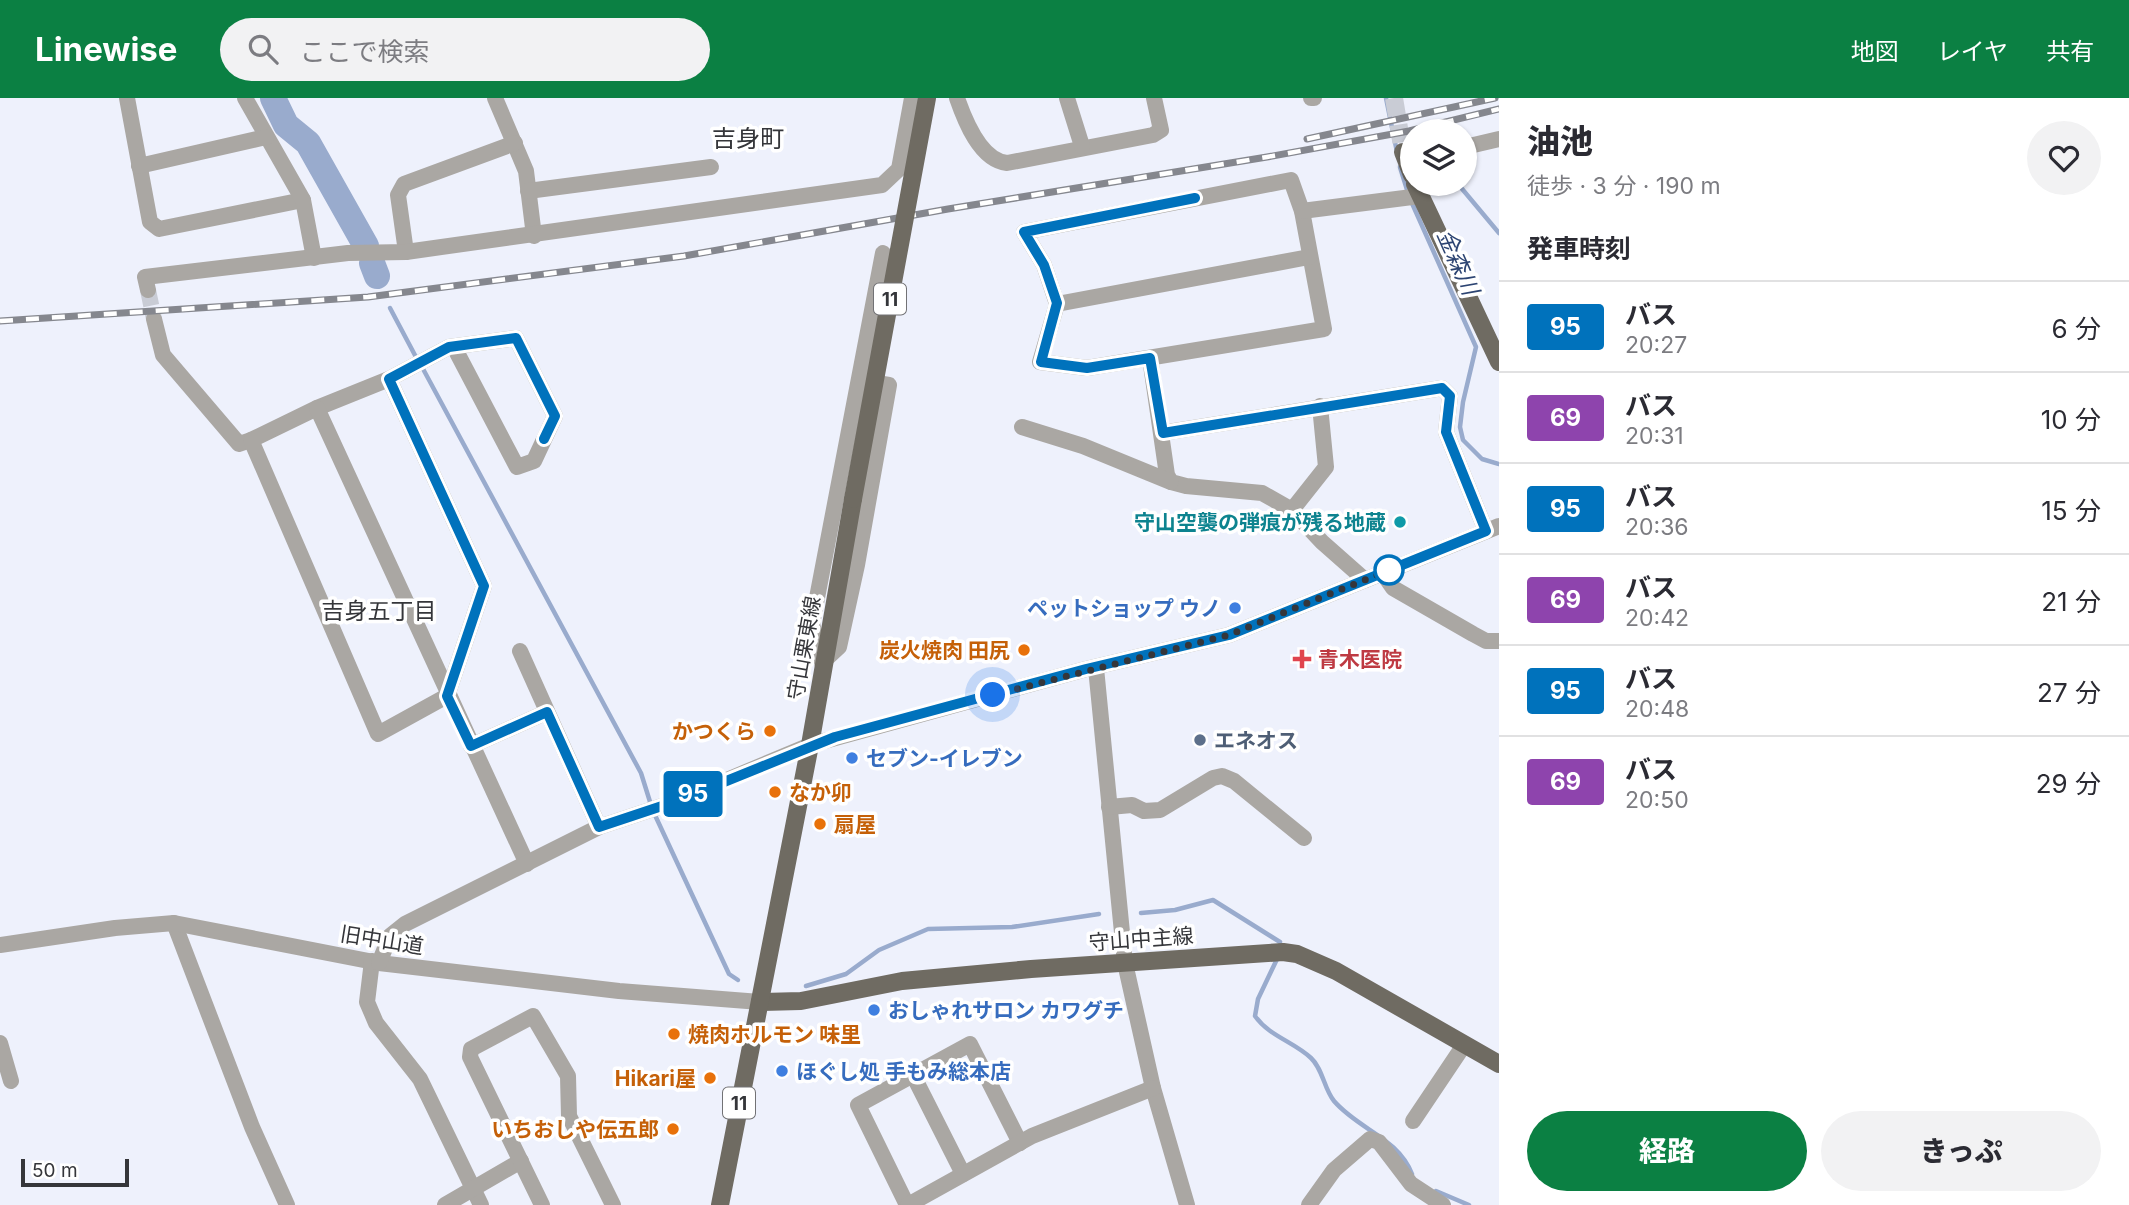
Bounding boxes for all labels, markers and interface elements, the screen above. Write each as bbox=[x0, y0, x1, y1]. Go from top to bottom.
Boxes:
search box bbox=[220, 18, 710, 81]
text: Linewise bbox=[35, 29, 178, 69]
icon: search bbox=[244, 30, 282, 68]
text: ここで検索 bbox=[300, 36, 430, 67]
text: 地図 bbox=[1851, 37, 1899, 66]
text: レイヤ bbox=[1937, 37, 2008, 66]
text: 共有 bbox=[2046, 37, 2094, 66]
map controls bbox=[1400, 119, 1477, 196]
button: layers bbox=[1400, 119, 1477, 196]
text: 油池 bbox=[1527, 121, 1593, 161]
button: heart bbox=[2027, 121, 2101, 195]
district label: 吉身町 bbox=[712, 124, 784, 153]
text: 徒歩 · 3 分 · 190 m bbox=[1527, 172, 1721, 200]
water label: 金森川 bbox=[1431, 225, 1486, 302]
text: 発車時刻 bbox=[1527, 233, 1631, 264]
road number: 11 bbox=[874, 284, 906, 314]
text: バス bbox=[1625, 299, 1677, 330]
text: 95 bbox=[1550, 312, 1581, 341]
text: 6 分 bbox=[2052, 313, 2101, 344]
text: 20:27 bbox=[1625, 331, 1687, 359]
text: バス bbox=[1625, 390, 1677, 421]
text: 69 bbox=[1550, 403, 1581, 432]
text: 10 分 bbox=[2041, 404, 2101, 435]
text: 20:31 bbox=[1625, 422, 1684, 450]
text: バス bbox=[1625, 481, 1677, 512]
text: 95 bbox=[1550, 494, 1581, 523]
text: 15 分 bbox=[2041, 495, 2101, 526]
place label: 守山空襲の弾痕が残る地蔵 bbox=[1134, 510, 1386, 535]
text: 20:36 bbox=[1625, 513, 1689, 541]
marker: 守山空襲の弾痕が残る地蔵 bbox=[1392, 514, 1408, 530]
unlabelled marker bbox=[1374, 555, 1404, 585]
text: バス bbox=[1625, 572, 1677, 603]
text: 69 bbox=[1550, 585, 1581, 614]
text: 21 分 bbox=[2041, 586, 2101, 617]
street label: 守山栗東線 bbox=[783, 594, 825, 702]
place label: ペットショップ ウノ bbox=[1027, 596, 1221, 621]
district label: 吉身五丁目 bbox=[322, 597, 437, 625]
marker: ペットショップ ウノ bbox=[1227, 600, 1243, 616]
text: 20:42 bbox=[1625, 604, 1689, 632]
place label: 炭火焼肉 田尻 bbox=[879, 638, 1010, 663]
marker: 炭火焼肉 田尻 bbox=[1016, 642, 1032, 658]
place label: 青木医院 bbox=[1318, 647, 1402, 672]
marker: 青木医院 bbox=[1292, 649, 1312, 669]
text: バス bbox=[1625, 663, 1677, 694]
text: 95 bbox=[1550, 676, 1581, 705]
your location bbox=[975, 677, 1010, 712]
text: 27 分 bbox=[2037, 677, 2101, 708]
text: 20:48 bbox=[1625, 695, 1689, 723]
place label: かつくら bbox=[672, 719, 756, 744]
marker: かつくら bbox=[762, 723, 778, 739]
place label: エネオス bbox=[1214, 728, 1298, 753]
marker: エネオス bbox=[1192, 732, 1208, 748]
place label: セブン-イレブン bbox=[866, 746, 1023, 771]
marker: セブン-イレブン bbox=[844, 750, 860, 766]
text: バス bbox=[1625, 754, 1677, 785]
text: 69 bbox=[1550, 767, 1581, 796]
text: 29 分 bbox=[2036, 768, 2101, 799]
line badge: 95 bbox=[662, 771, 724, 817]
text: 95 bbox=[678, 779, 708, 808]
place label: なか卯 bbox=[789, 780, 852, 805]
marker: なか卯 bbox=[767, 784, 783, 800]
text: 20:50 bbox=[1625, 786, 1689, 814]
place label: 扇屋 bbox=[834, 812, 876, 837]
marker: 扇屋 bbox=[812, 816, 828, 832]
street label: 旧中山道 bbox=[339, 921, 425, 959]
street label: 守山中主線 bbox=[1088, 923, 1194, 955]
place label: おしゃれサロン カワグチ bbox=[888, 998, 1124, 1023]
marker: おしゃれサロン カワグチ bbox=[866, 1002, 882, 1018]
place label: 焼肉ホルモン 味里 bbox=[688, 1022, 861, 1047]
marker: 焼肉ホルモン 味里 bbox=[666, 1026, 682, 1042]
place label: ほぐし処 手もみ総本店 bbox=[796, 1059, 1011, 1084]
marker: ほぐし処 手もみ総本店 bbox=[774, 1063, 790, 1079]
place label: Hikari屋 bbox=[615, 1066, 696, 1091]
marker: Hikari屋 bbox=[702, 1070, 718, 1086]
road number: 11 bbox=[723, 1088, 755, 1119]
button: 経路 bbox=[1527, 1111, 1807, 1191]
button: きっぷ bbox=[1821, 1111, 2101, 1191]
place label: いちおしや伝五郎 bbox=[491, 1117, 659, 1142]
marker: いちおしや伝五郎 bbox=[665, 1121, 681, 1137]
scale bar bbox=[21, 1156, 130, 1188]
text: 50 m bbox=[32, 1159, 78, 1182]

